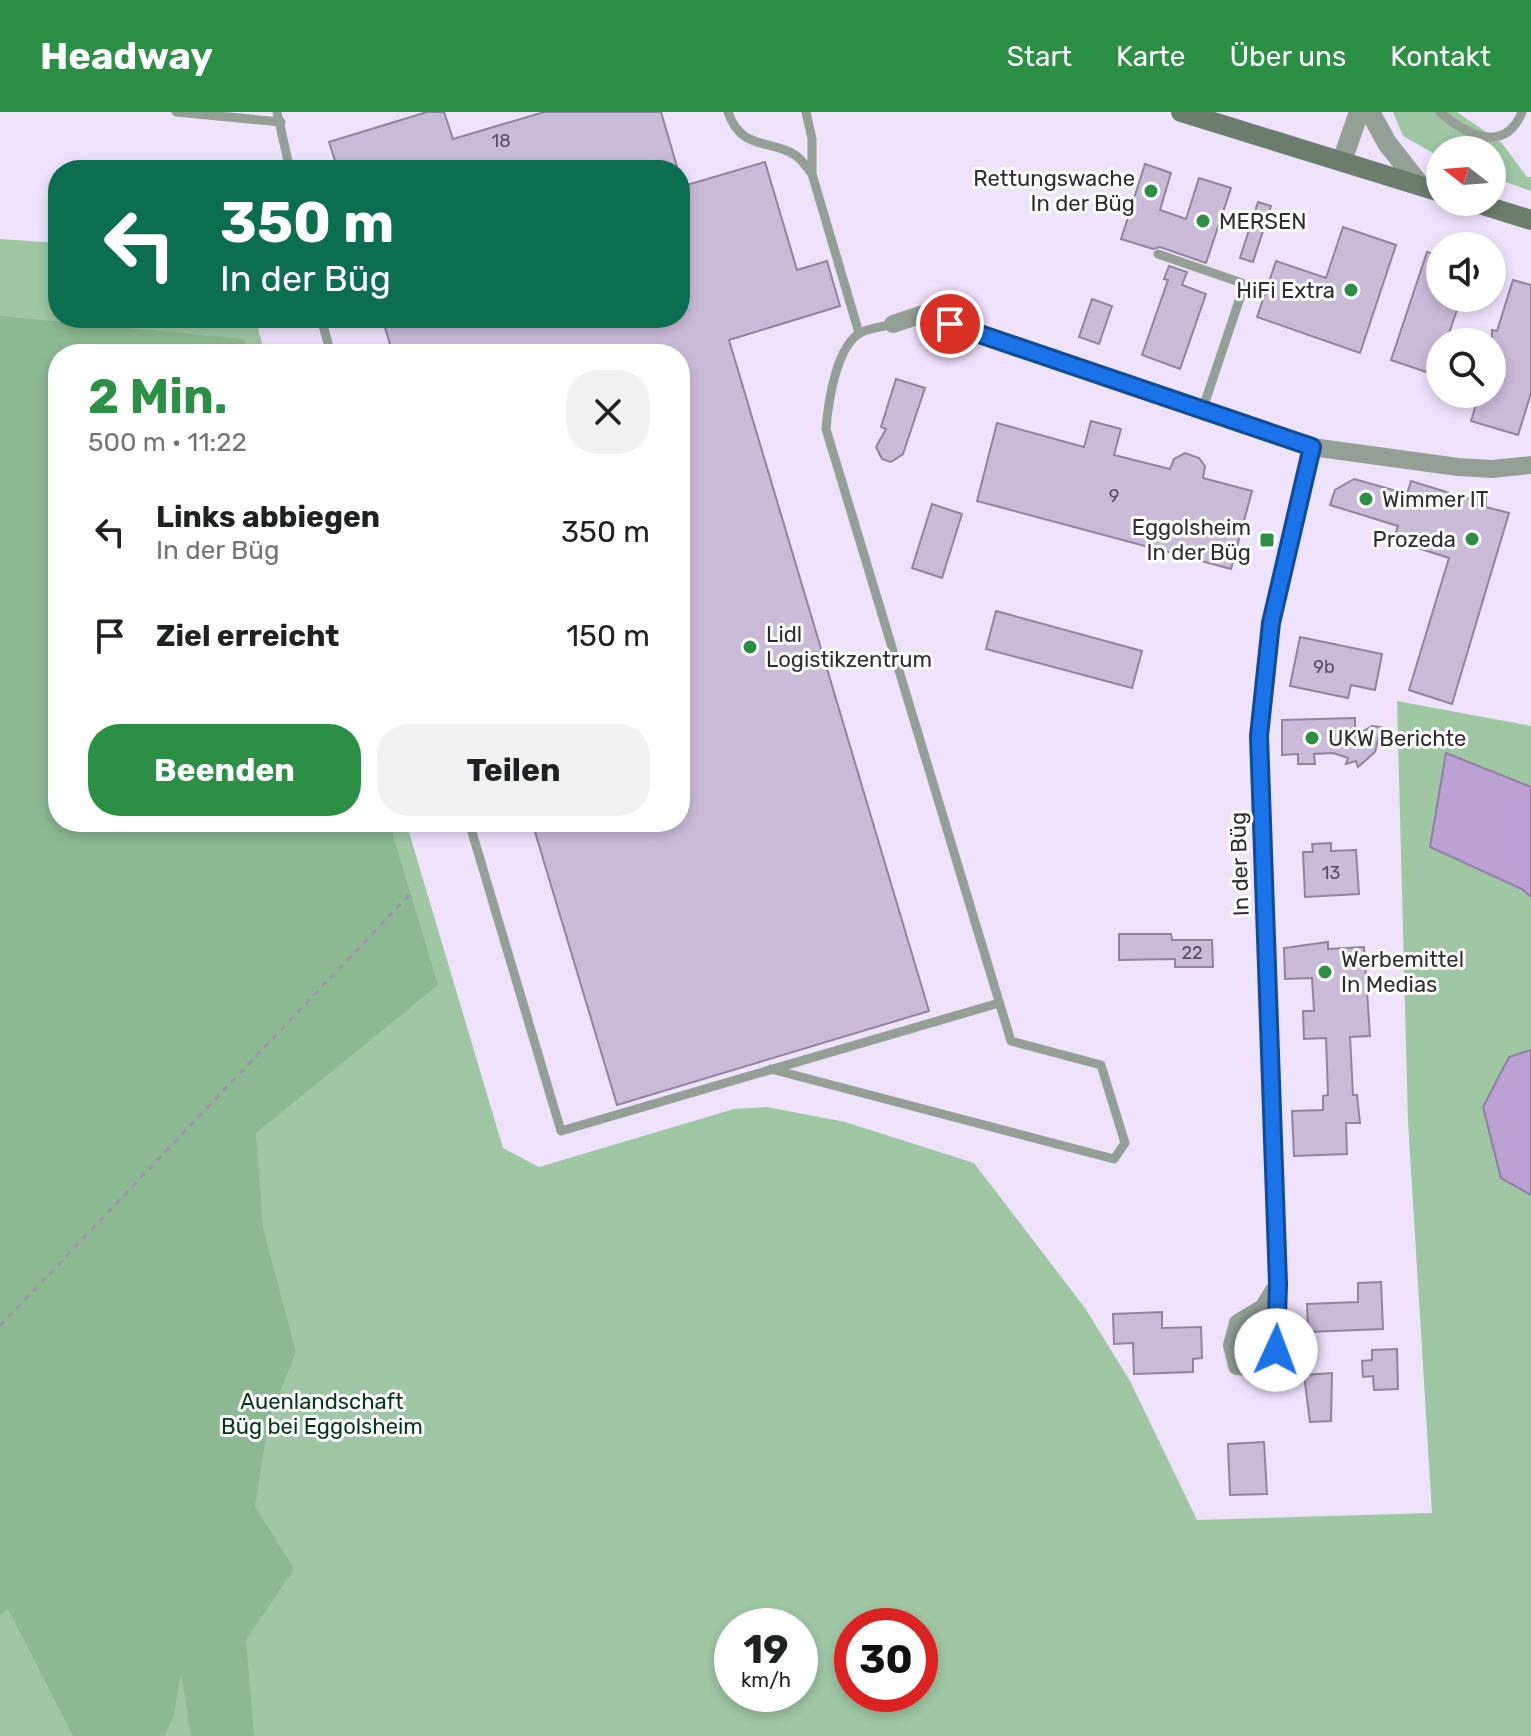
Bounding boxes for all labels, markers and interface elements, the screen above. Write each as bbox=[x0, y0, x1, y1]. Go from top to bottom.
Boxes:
text: Headway bbox=[40, 33, 213, 79]
text: Start bbox=[1007, 40, 1072, 73]
text: Karte bbox=[1116, 40, 1185, 73]
text: Über uns bbox=[1229, 40, 1346, 73]
text: Kontakt bbox=[1390, 40, 1491, 73]
house number: 18 bbox=[491, 130, 511, 152]
north arrow bbox=[1426, 136, 1506, 216]
map controls bbox=[1426, 136, 1506, 408]
place label: Rettungswache In der Büg bbox=[973, 165, 1135, 217]
marker: Rettungswache In der Büg bbox=[1142, 182, 1160, 200]
text: 350 m bbox=[220, 190, 394, 256]
icon: left bbox=[88, 192, 192, 296]
place label: MERSEN bbox=[1219, 208, 1307, 235]
marker: MERSEN bbox=[1194, 212, 1212, 230]
button: sound bbox=[1426, 232, 1506, 312]
text: In der Büg bbox=[220, 257, 391, 300]
place label: HiFi Extra bbox=[1236, 277, 1335, 304]
marker: HiFi Extra bbox=[1342, 281, 1360, 299]
pin bbox=[916, 290, 984, 358]
icon: arrive bbox=[928, 302, 972, 346]
button: search bbox=[1426, 328, 1506, 408]
text: 2 Min. bbox=[88, 368, 227, 425]
button: close bbox=[566, 370, 650, 454]
text: 500 m · 11:22 bbox=[88, 427, 247, 458]
house number: 9 bbox=[1109, 485, 1119, 507]
place label: Wimmer IT bbox=[1382, 486, 1489, 513]
marker: Wimmer IT bbox=[1357, 490, 1375, 508]
text: Links abbiegen bbox=[156, 499, 380, 535]
icon: left bbox=[88, 510, 132, 554]
text: 350 m bbox=[561, 514, 650, 550]
place label: Eggolsheim In der Büg bbox=[1132, 514, 1251, 566]
place label: Prozeda bbox=[1373, 526, 1456, 553]
marker: Prozeda bbox=[1463, 530, 1481, 548]
marker: Eggolsheim In der Büg bbox=[1258, 531, 1276, 549]
text: In der Büg bbox=[156, 535, 279, 566]
icon: arrive bbox=[88, 614, 132, 658]
text: Ziel erreicht bbox=[156, 618, 339, 654]
text: 150 m bbox=[566, 618, 650, 654]
place label: Lidl Logistikzentrum bbox=[766, 621, 932, 673]
marker: Lidl Logistikzentrum bbox=[741, 638, 759, 656]
house number: 9b bbox=[1313, 656, 1335, 678]
button: Beenden bbox=[88, 724, 361, 816]
button: Teilen bbox=[377, 724, 650, 816]
place label: UKW Berichte bbox=[1328, 725, 1466, 752]
marker: UKW Berichte bbox=[1303, 729, 1321, 747]
street label: In der Büg bbox=[1224, 811, 1255, 917]
house number: 13 bbox=[1322, 862, 1340, 884]
house number: 22 bbox=[1181, 942, 1203, 964]
place label: Werbemittel In Medias bbox=[1341, 946, 1464, 998]
marker: Werbemittel In Medias bbox=[1316, 963, 1334, 981]
position arrow bbox=[1234, 1308, 1318, 1392]
park label: Auenlandschaft Büg bei Eggolsheim bbox=[221, 1388, 423, 1440]
speed limit sign: 30 bbox=[834, 1608, 938, 1712]
text: 19 bbox=[743, 1626, 789, 1673]
text: km/h bbox=[741, 1668, 791, 1692]

